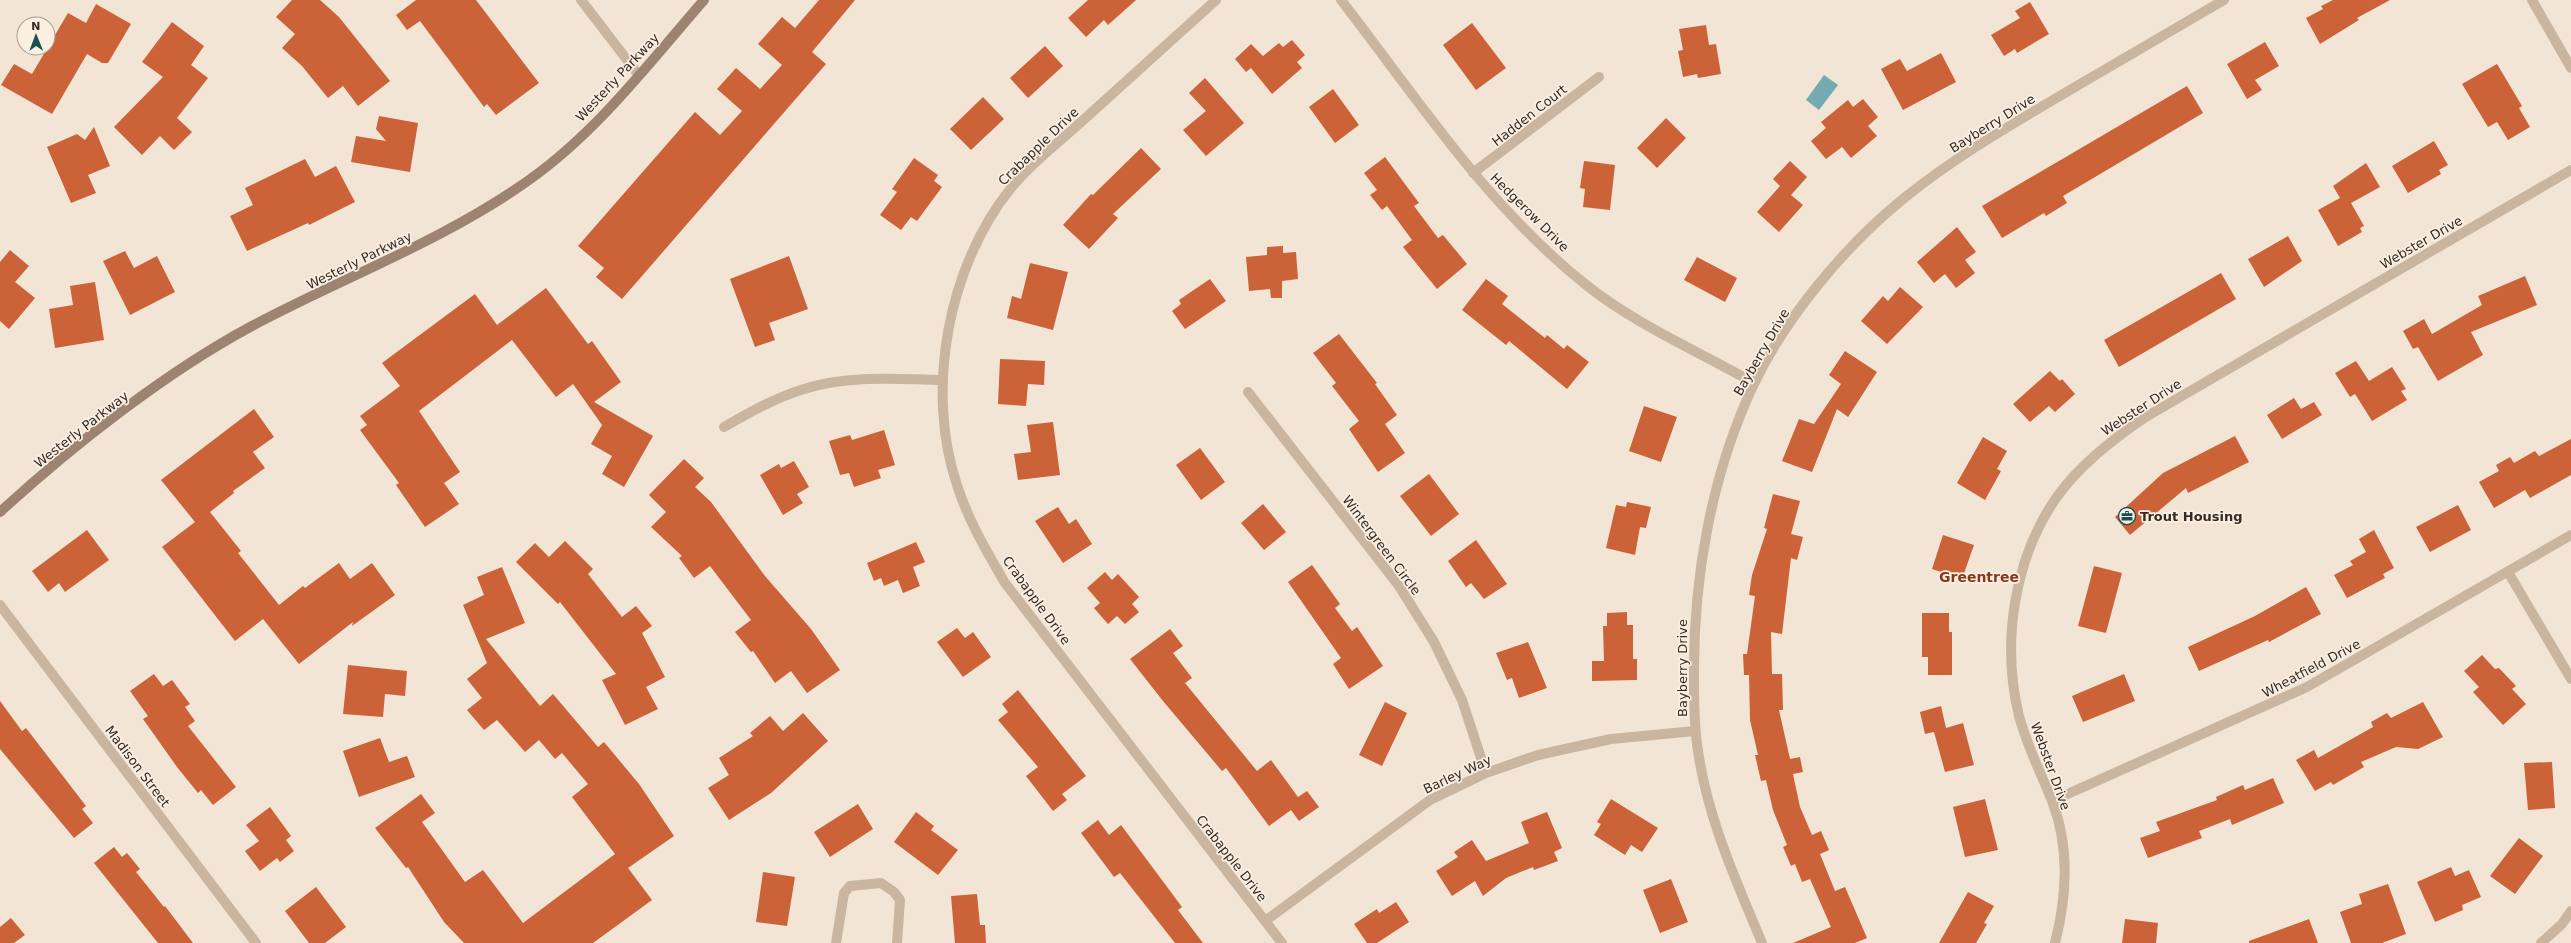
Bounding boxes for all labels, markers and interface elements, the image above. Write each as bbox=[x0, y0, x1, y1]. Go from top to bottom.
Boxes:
north arrow bbox=[16, 16, 56, 56]
text: N bbox=[31, 20, 41, 33]
street label: Westerly Parkway bbox=[573, 30, 662, 125]
street label: Hadden Court bbox=[1489, 82, 1570, 149]
street label: Bayberry Drive bbox=[1947, 91, 2038, 156]
street label: Crabapple Drive bbox=[995, 104, 1082, 188]
street label: Hedgerow Drive bbox=[1487, 170, 1572, 255]
street label: Webster Drive bbox=[2378, 213, 2465, 272]
street label: Westerly Parkway bbox=[304, 228, 415, 292]
street label: Bayberry Drive bbox=[1730, 306, 1792, 398]
street label: Webster Drive bbox=[2098, 376, 2184, 439]
street label: Westerly Parkway bbox=[31, 388, 132, 471]
street label: Wintergreen Circle bbox=[1339, 493, 1424, 598]
office icon: Trout Housing bbox=[2117, 506, 2137, 526]
place label: Trout Housing bbox=[2140, 509, 2243, 524]
street label: Crabapple Drive bbox=[1000, 553, 1074, 647]
district label: Greentree bbox=[1939, 569, 2019, 585]
street label: Bayberry Drive bbox=[1675, 619, 1690, 717]
street label: Wheatfield Drive bbox=[2260, 636, 2363, 701]
street label: Webster Drive bbox=[2028, 720, 2073, 812]
street label: Madison Street bbox=[102, 723, 173, 810]
street label: Barley Way bbox=[1421, 752, 1494, 797]
street label: Crabapple Drive bbox=[1193, 812, 1270, 904]

